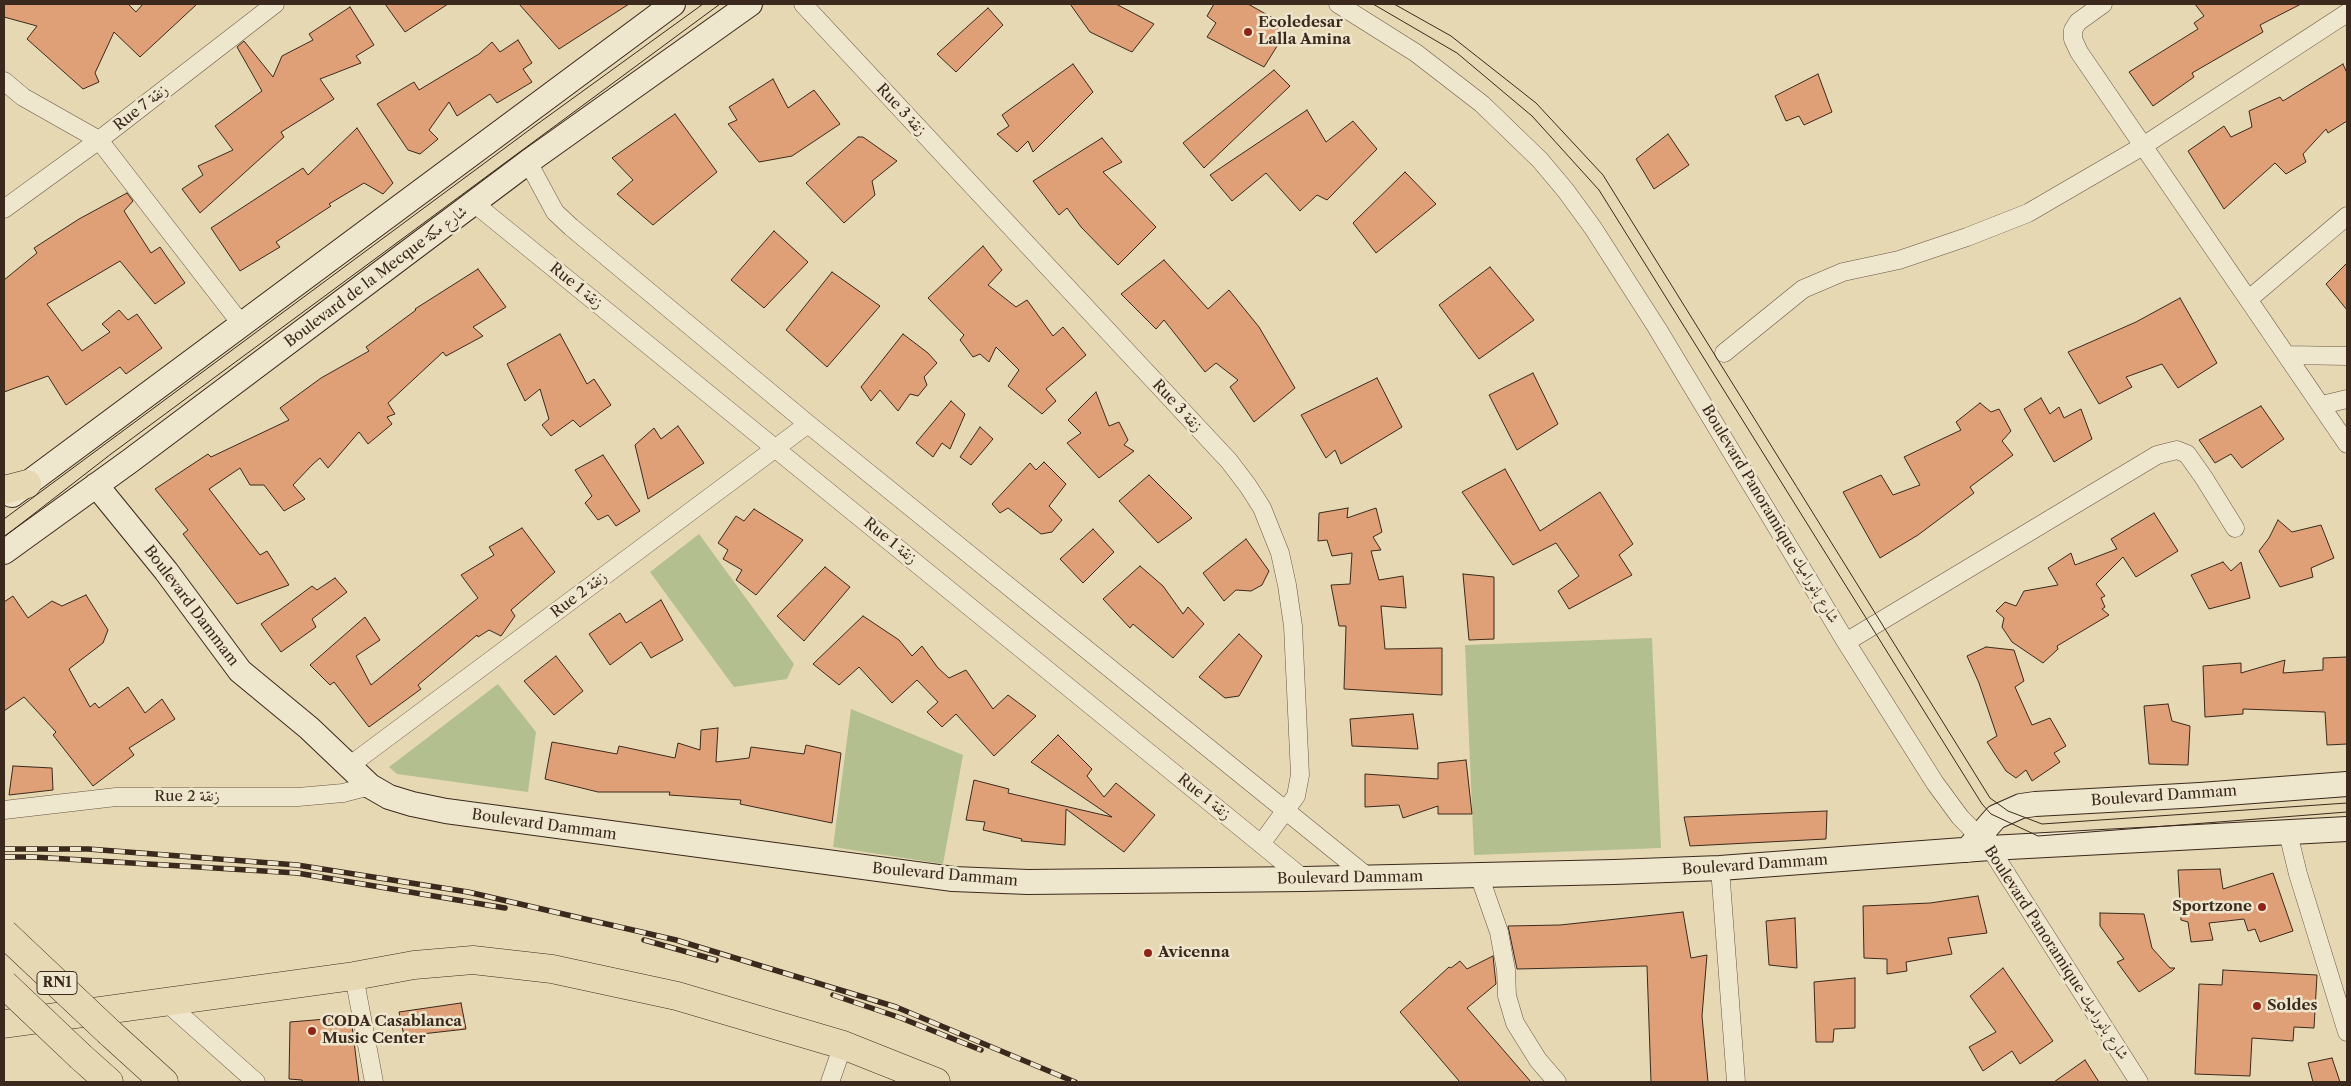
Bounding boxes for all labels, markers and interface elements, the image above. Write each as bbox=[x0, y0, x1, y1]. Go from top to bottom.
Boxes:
place label: Ecoledesar Lalla Amina bbox=[1258, 14, 1351, 49]
marker: Ecoledesar Lalla Amina bbox=[1242, 26, 1254, 38]
street label: Rue 3 زنقة bbox=[872, 80, 930, 140]
street label: Rue 7 زنقة bbox=[110, 81, 172, 135]
street label: Boulevard de la Mecque شارع مكة bbox=[281, 202, 471, 352]
street label: Rue 1 زنقة bbox=[546, 259, 606, 313]
street label: Rue 3 زنقة bbox=[1148, 376, 1206, 436]
street label: Boulevard Panoramique شارع بانوراميك bbox=[1698, 402, 1842, 626]
street label: Rue 1 زنقة bbox=[860, 514, 920, 568]
street label: Boulevard Dammam bbox=[140, 542, 242, 670]
street label: Rue 2 زنقة bbox=[547, 568, 611, 622]
street label: Rue 1 زنقة bbox=[1174, 770, 1234, 824]
street label: Boulevard Dammam bbox=[2090, 782, 2238, 810]
street label: Rue 2 زنقة bbox=[154, 788, 220, 806]
street label: Boulevard Dammam bbox=[470, 806, 618, 844]
street label: Boulevard Panoramique شارع بانوراميك bbox=[1980, 843, 2132, 1063]
street label: Boulevard Dammam bbox=[1681, 851, 1829, 879]
street label: Boulevard Dammam bbox=[871, 860, 1019, 890]
street label: Boulevard Dammam bbox=[1277, 868, 1423, 888]
place label: Sportzone bbox=[2172, 898, 2252, 916]
marker: Sportzone bbox=[2256, 901, 2268, 913]
place label: Avicenna bbox=[1158, 944, 1230, 962]
marker: Avicenna bbox=[1142, 947, 1154, 959]
road number: RN1 bbox=[37, 971, 77, 994]
place label: Soldes bbox=[2267, 997, 2317, 1015]
marker: Soldes bbox=[2251, 1000, 2263, 1012]
place label: CODA Casablanca Music Center bbox=[322, 1013, 462, 1048]
marker: CODA Casablanca Music Center bbox=[306, 1025, 318, 1037]

